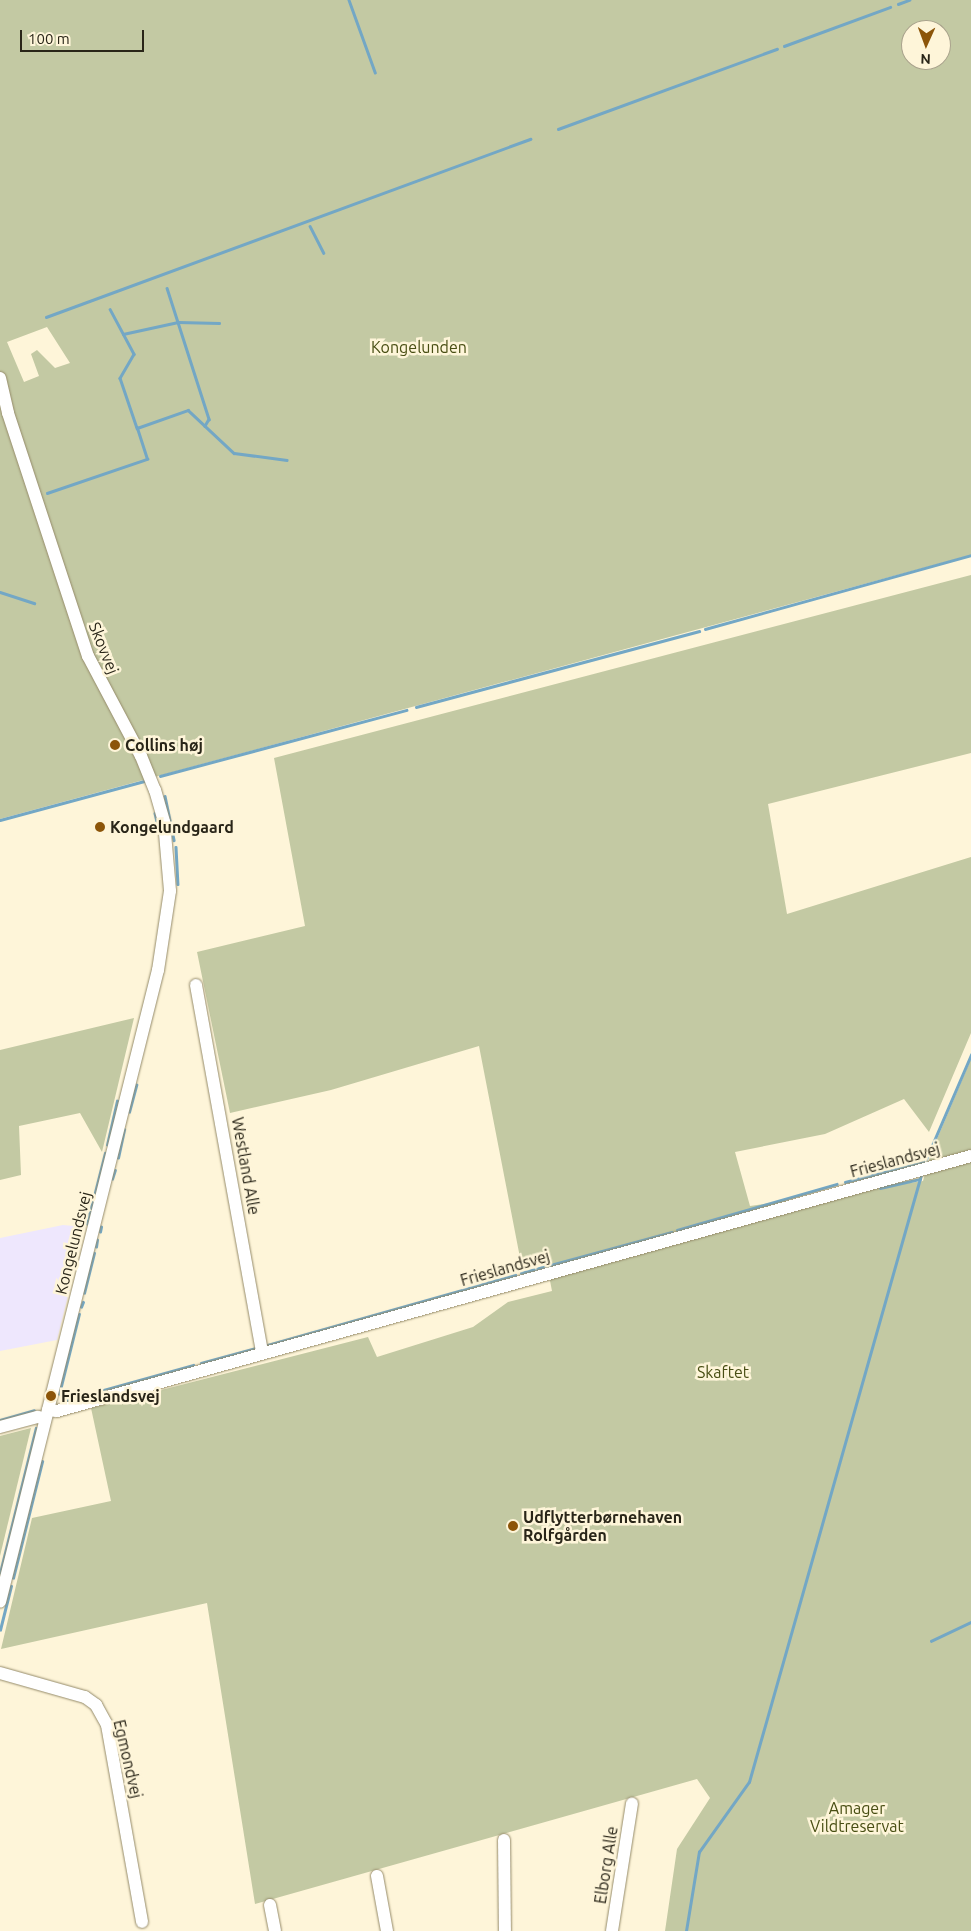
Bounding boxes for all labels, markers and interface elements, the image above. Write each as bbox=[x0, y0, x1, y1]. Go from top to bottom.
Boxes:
scale bar bbox=[22, 20, 146, 52]
north arrow bbox=[901, 20, 951, 70]
text: 100 m bbox=[28, 30, 70, 47]
text: N bbox=[920, 51, 931, 67]
park label: Kongelunden bbox=[371, 337, 467, 357]
street label: Skovvej bbox=[85, 619, 123, 677]
place label: Collins høj bbox=[125, 735, 203, 755]
marker: Collins høj bbox=[109, 739, 121, 751]
place label: Kongelundgaard bbox=[110, 817, 234, 837]
marker: Kongelundgaard bbox=[94, 821, 106, 833]
street label: Westland Alle bbox=[228, 1116, 264, 1216]
street label: Frieslandsvej bbox=[848, 1139, 942, 1181]
street label: Kongelundsvej bbox=[51, 1190, 95, 1296]
street label: Frieslandsvej bbox=[458, 1246, 552, 1290]
park label: Skaftet bbox=[697, 1362, 749, 1382]
place label: Frieslandsvej bbox=[61, 1386, 160, 1406]
marker: Frieslandsvej bbox=[45, 1390, 57, 1402]
place label: Udflytterbørnehaven Rolfgården bbox=[523, 1507, 682, 1545]
marker: Udflytterbørnehaven Rolfgården bbox=[507, 1520, 519, 1532]
street label: Egmondvej bbox=[110, 1718, 146, 1800]
park label: Amager Vildtreservat bbox=[810, 1798, 904, 1836]
street label: Elborg Alle bbox=[590, 1825, 622, 1905]

